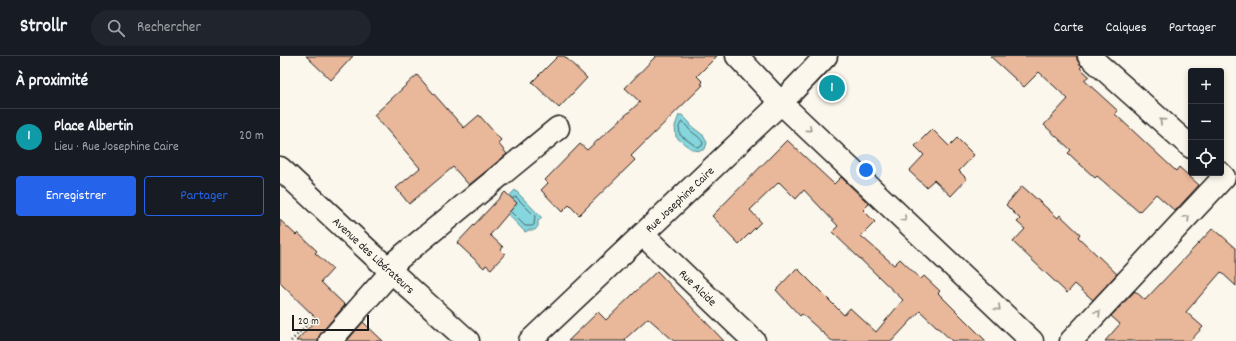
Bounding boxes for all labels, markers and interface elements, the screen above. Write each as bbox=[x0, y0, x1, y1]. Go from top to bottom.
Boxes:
search box bbox=[91, 10, 371, 46]
text: Strollr bbox=[20, 14, 67, 41]
icon: search bbox=[105, 17, 127, 39]
text: Rechercher bbox=[137, 17, 201, 39]
text: Carte bbox=[1054, 18, 1084, 38]
text: Calques bbox=[1106, 18, 1147, 38]
text: Partager bbox=[1169, 18, 1216, 38]
map controls bbox=[1188, 68, 1224, 176]
button: + bbox=[1188, 68, 1224, 104]
text: À proximité bbox=[16, 70, 88, 94]
pin: 1 bbox=[819, 73, 845, 103]
button: − bbox=[1188, 104, 1224, 140]
text: Place Albertin bbox=[54, 116, 133, 138]
one-way arrow bbox=[1159, 119, 1167, 126]
one-way arrow bbox=[804, 125, 812, 132]
text: 1 bbox=[28, 127, 30, 146]
text: 20 m bbox=[239, 127, 264, 146]
text: Lieu · Rue Josephine Caire bbox=[54, 138, 179, 157]
button: locate bbox=[1188, 140, 1224, 176]
your location bbox=[856, 160, 876, 180]
street label: Rue Josephine Caire bbox=[642, 163, 719, 237]
button: Enregistrer bbox=[16, 176, 136, 216]
button: Partager bbox=[144, 176, 264, 216]
street label: Avenue des Libérateurs bbox=[328, 214, 418, 299]
one-way arrow bbox=[899, 214, 906, 221]
one-way arrow bbox=[1182, 215, 1189, 223]
street label: Rue Alcide bbox=[674, 266, 720, 311]
one-way arrow bbox=[993, 303, 1001, 311]
one-way arrow bbox=[1093, 310, 1100, 317]
scale bar bbox=[292, 313, 369, 332]
text: 20 m bbox=[298, 314, 319, 330]

